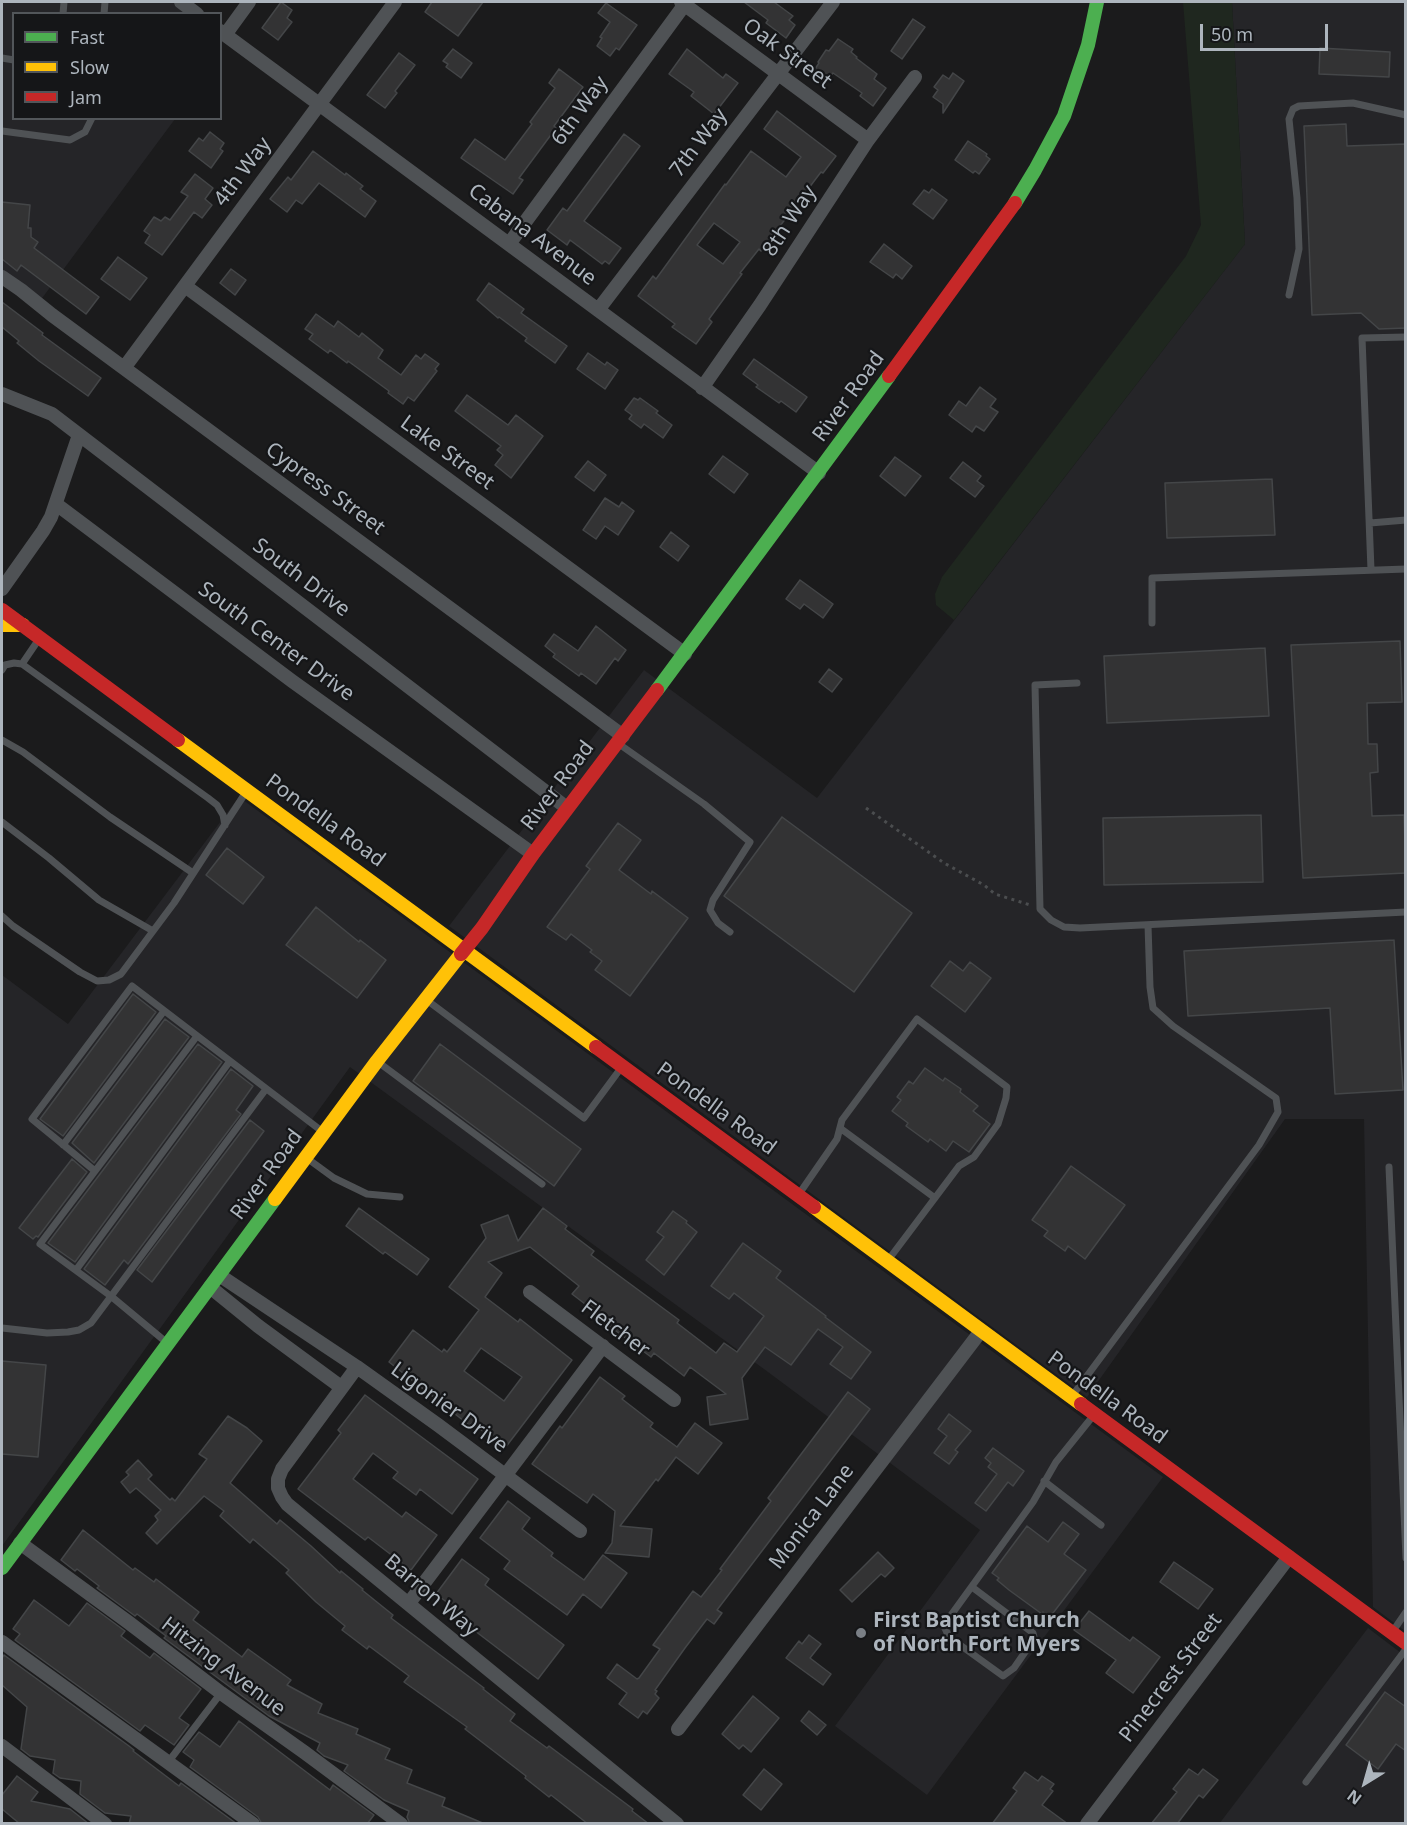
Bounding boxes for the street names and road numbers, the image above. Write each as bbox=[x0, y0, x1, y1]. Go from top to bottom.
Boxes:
street label: Oak Street bbox=[738, 13, 836, 95]
street label: 6th Way bbox=[546, 71, 614, 151]
street label: 7th Way bbox=[665, 104, 733, 182]
street label: 4th Way bbox=[209, 133, 277, 211]
street label: Cabana Avenue bbox=[463, 179, 601, 291]
street label: 8th Way bbox=[758, 181, 822, 261]
street label: River Road bbox=[808, 347, 890, 447]
street label: Lake Street bbox=[395, 410, 499, 496]
street label: Cypress Street bbox=[260, 437, 390, 541]
street label: South Drive bbox=[247, 533, 355, 623]
street label: South Center Drive bbox=[193, 577, 359, 707]
street label: River Road bbox=[516, 736, 600, 836]
street label: Pondella Road bbox=[260, 769, 390, 873]
street label: Pondella Road bbox=[651, 1057, 781, 1161]
street label: River Road bbox=[226, 1125, 308, 1225]
street label: Fletcher bbox=[576, 1295, 654, 1363]
street label: Pondella Road bbox=[1042, 1346, 1172, 1450]
street label: Ligonier Drive bbox=[386, 1357, 512, 1459]
street label: Monica Lane bbox=[764, 1459, 860, 1575]
street label: Barron Way bbox=[379, 1549, 483, 1643]
street label: Pinecrest Street bbox=[1114, 1609, 1228, 1747]
street label: Hitzing Avenue bbox=[156, 1612, 290, 1722]

